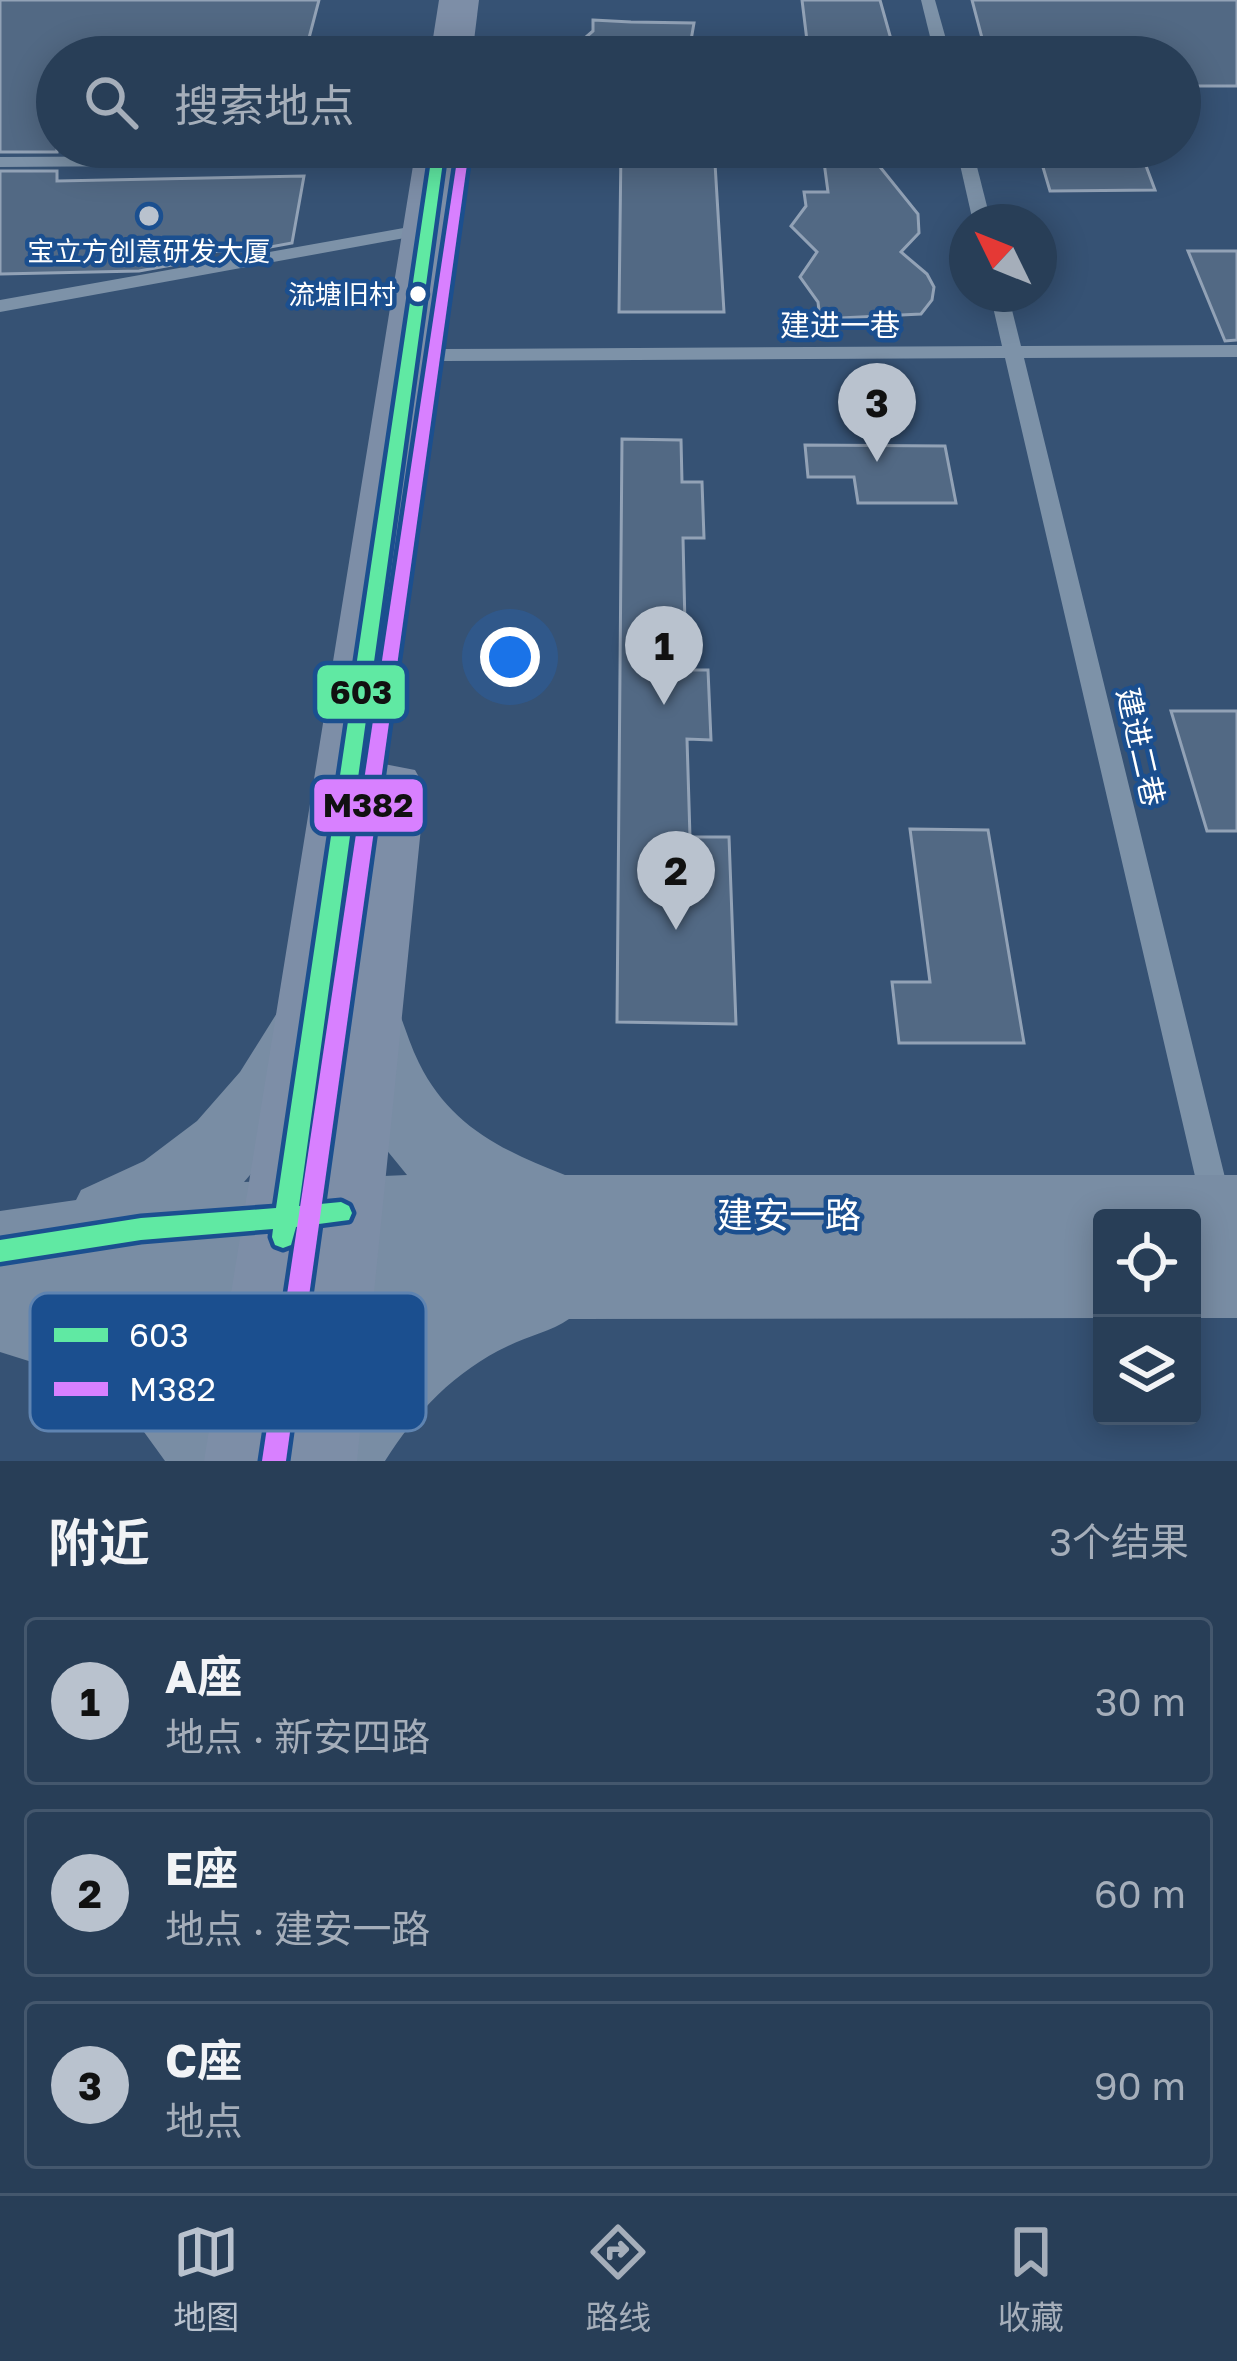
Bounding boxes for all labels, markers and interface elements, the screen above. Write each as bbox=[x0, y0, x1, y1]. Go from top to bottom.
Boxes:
search box bbox=[36, 36, 1201, 168]
icon: search bbox=[78, 69, 144, 135]
text: 搜索地点 bbox=[174, 78, 354, 132]
marker: 宝立方创意研发大厦 bbox=[136, 203, 162, 229]
north arrow bbox=[949, 204, 1057, 312]
place label: 宝立方创意研发大厦 bbox=[28, 235, 271, 267]
place label: 流塘旧村 bbox=[288, 278, 396, 310]
marker: 流塘旧村 bbox=[407, 283, 429, 305]
street label: 建进一巷 bbox=[780, 307, 900, 343]
pin: 3 bbox=[838, 363, 916, 462]
pin: 1 bbox=[625, 606, 703, 705]
your location bbox=[480, 627, 540, 687]
line badge: 603 bbox=[315, 663, 407, 721]
text: 603 bbox=[330, 672, 392, 711]
street label: 建进二巷 bbox=[1110, 684, 1172, 810]
line badge: M382 bbox=[312, 777, 425, 834]
text: M382 bbox=[323, 785, 413, 824]
pin: 2 bbox=[637, 831, 715, 930]
street label: 建安一路 bbox=[717, 1193, 861, 1236]
map controls bbox=[1093, 1209, 1201, 1425]
button: locate bbox=[1093, 1209, 1201, 1317]
legend bbox=[30, 1293, 426, 1431]
text: 603 bbox=[129, 1315, 189, 1354]
button: layers bbox=[1093, 1317, 1201, 1425]
text: M382 bbox=[129, 1369, 216, 1408]
text: 附近 bbox=[48, 1511, 150, 1572]
text: 3个结果 bbox=[1049, 1518, 1189, 1565]
text: A座 bbox=[165, 1649, 242, 1703]
text: 1 bbox=[80, 1678, 100, 1725]
text: 30 m bbox=[1095, 1678, 1186, 1725]
text: 地点 · 新安四路 bbox=[165, 1713, 430, 1760]
text: E座 bbox=[165, 1841, 238, 1895]
text: 2 bbox=[78, 1870, 102, 1917]
text: 60 m bbox=[1094, 1870, 1186, 1917]
text: 地点 · 建安一路 bbox=[165, 1905, 430, 1952]
text: C座 bbox=[165, 2033, 242, 2087]
text: 3 bbox=[78, 2062, 102, 2109]
text: 90 m bbox=[1094, 2062, 1186, 2109]
text: 地点 bbox=[165, 2097, 243, 2144]
tab: 地图 bbox=[173, 2219, 239, 2339]
tab: 路线 bbox=[585, 2219, 651, 2339]
tab: 收藏 bbox=[998, 2219, 1064, 2339]

